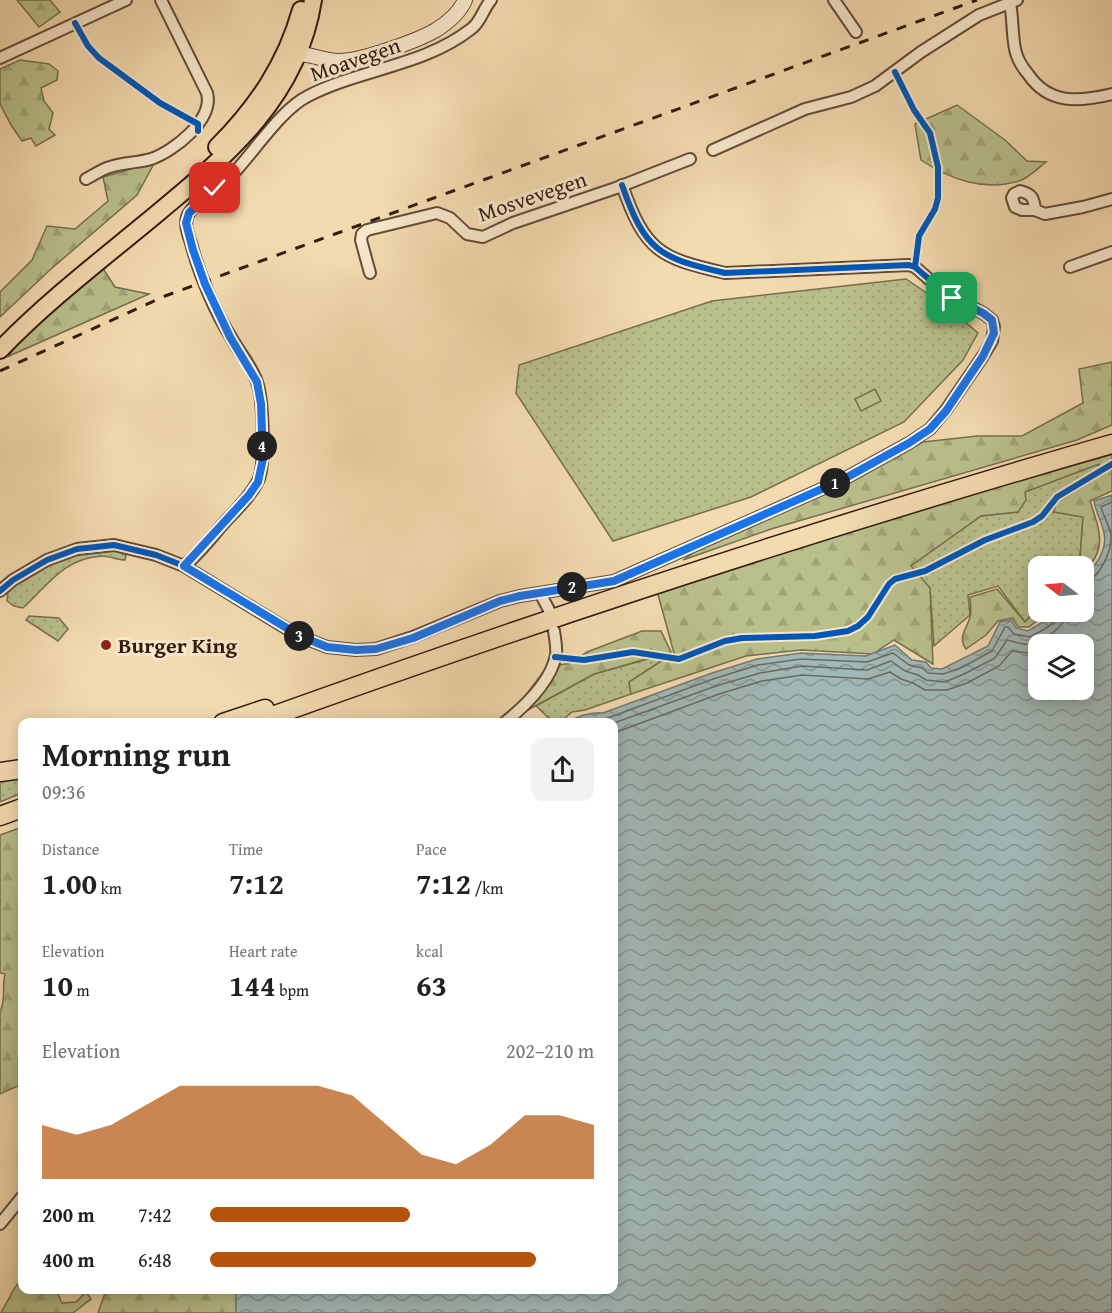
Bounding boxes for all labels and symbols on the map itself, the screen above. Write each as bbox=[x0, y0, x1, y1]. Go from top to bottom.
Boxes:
street label: Moavegen bbox=[305, 28, 405, 89]
pin bbox=[189, 162, 240, 213]
street label: Mosvevegen bbox=[473, 162, 591, 230]
pin bbox=[926, 272, 977, 323]
pin: 4 bbox=[247, 431, 277, 461]
pin: 1 bbox=[820, 468, 850, 498]
north arrow bbox=[1028, 556, 1094, 622]
pin: 2 bbox=[557, 572, 587, 602]
pin: 3 bbox=[284, 621, 314, 651]
place label: Burger King bbox=[118, 629, 237, 661]
marker: Burger King bbox=[99, 638, 113, 652]

